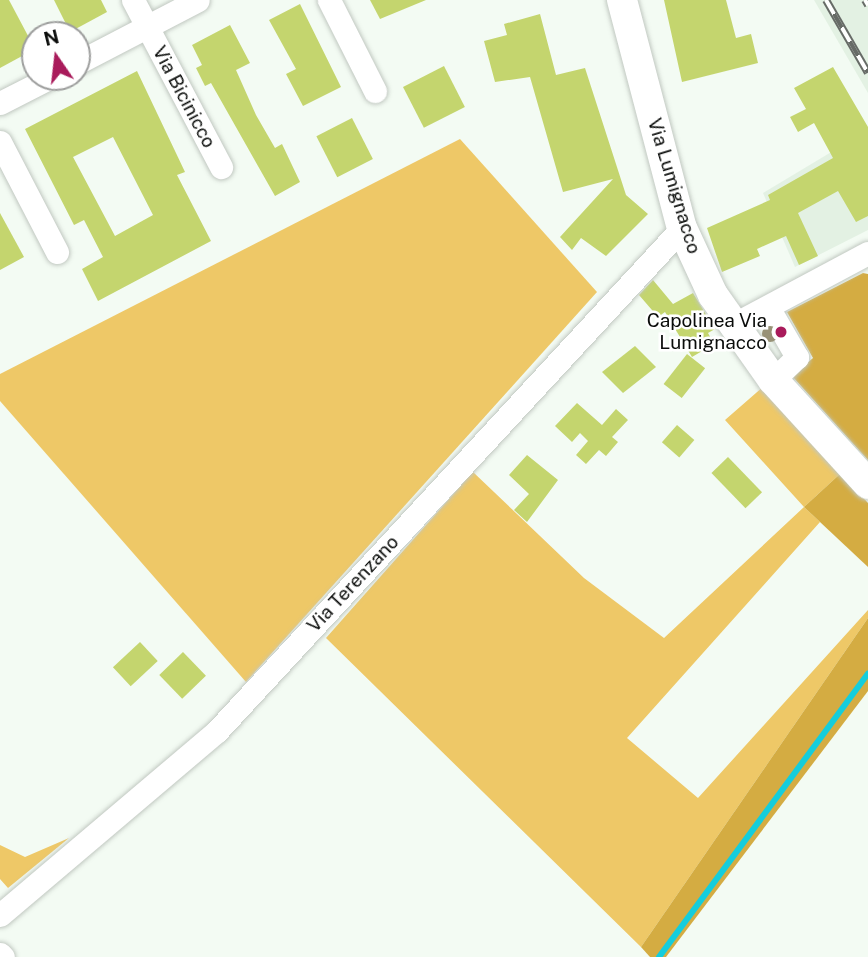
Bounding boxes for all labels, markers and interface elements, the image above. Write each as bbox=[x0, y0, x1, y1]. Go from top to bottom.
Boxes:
north arrow bbox=[21, 21, 91, 91]
text: N bbox=[42, 25, 61, 50]
street label: Via Bicinicco bbox=[148, 42, 220, 152]
street label: Via Lumignacco bbox=[643, 116, 705, 256]
place label: Capolinea Via Lumignacco bbox=[646, 310, 767, 354]
marker: Capolinea Via Lumignacco bbox=[773, 324, 789, 340]
street label: Via Terenzano bbox=[302, 531, 404, 637]

